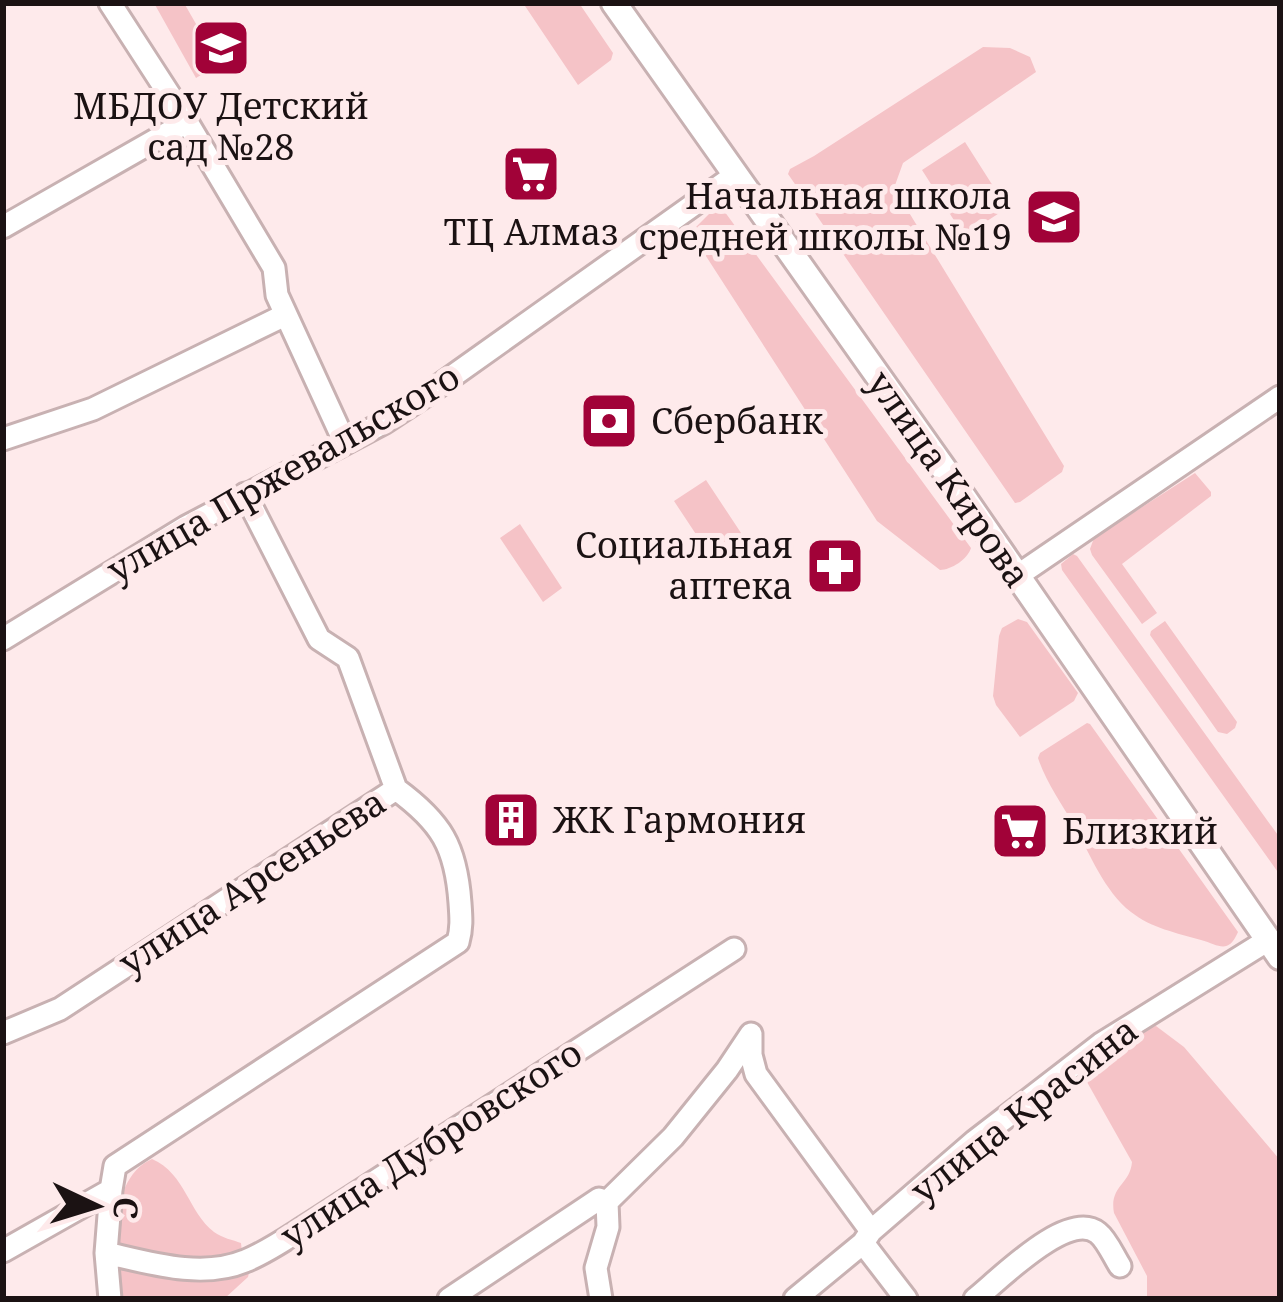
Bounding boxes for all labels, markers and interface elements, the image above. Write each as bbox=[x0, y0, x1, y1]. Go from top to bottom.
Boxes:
school or university icon: МБДОУ Детский сад №28 bbox=[190, 17, 252, 79]
place label: МБДОУ Детский сад №28 bbox=[73, 81, 369, 171]
supermarket icon: ТЦ Алмаз bbox=[500, 143, 562, 205]
place label: Начальная школа средней школы №19 bbox=[639, 171, 1012, 261]
school or university icon: Начальная школа средней школы №19 bbox=[1023, 186, 1085, 248]
place label: ТЦ Алмаз bbox=[444, 207, 618, 256]
street label: улица Пржевальского bbox=[98, 352, 468, 594]
street label: улица Кирова bbox=[856, 361, 1042, 597]
bank icon: Сбербанк bbox=[578, 390, 640, 452]
place label: Сбербанк bbox=[651, 396, 824, 445]
place label: Социальная аптека bbox=[575, 520, 793, 610]
pharmacy icon: Социальная аптека bbox=[804, 535, 866, 597]
street label: улица Арсеньева bbox=[109, 777, 395, 986]
building icon: ЖК Гармония bbox=[480, 789, 542, 851]
place label: ЖК Гармония bbox=[552, 795, 806, 844]
supermarket icon: Близкий bbox=[989, 800, 1051, 862]
place label: Близкий bbox=[1062, 806, 1218, 855]
street label: улица Красина bbox=[900, 1005, 1148, 1214]
street label: улица Дубровского bbox=[271, 1028, 591, 1259]
north arrow bbox=[36, 1146, 156, 1266]
text: С bbox=[103, 1196, 150, 1221]

